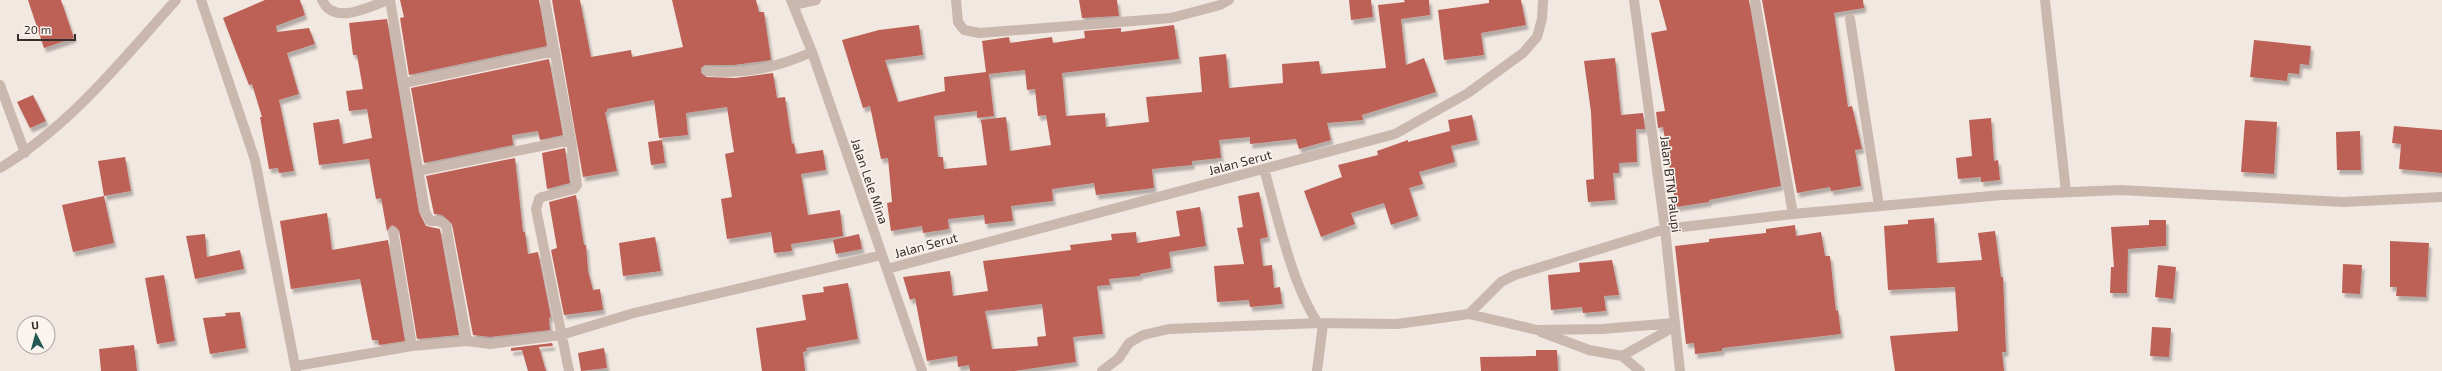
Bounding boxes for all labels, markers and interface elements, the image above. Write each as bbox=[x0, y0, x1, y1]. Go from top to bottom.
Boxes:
scale bar bbox=[18, 16, 75, 42]
text: 20 m bbox=[24, 22, 51, 36]
street label: Jalan BTN Palupi bbox=[1657, 135, 1685, 233]
street label: Jalan Lele Mina bbox=[848, 136, 892, 226]
street label: Jalan Serut bbox=[1207, 146, 1273, 178]
street label: Jalan Serut bbox=[893, 229, 959, 261]
north arrow bbox=[16, 315, 56, 355]
text: U bbox=[30, 318, 39, 331]

